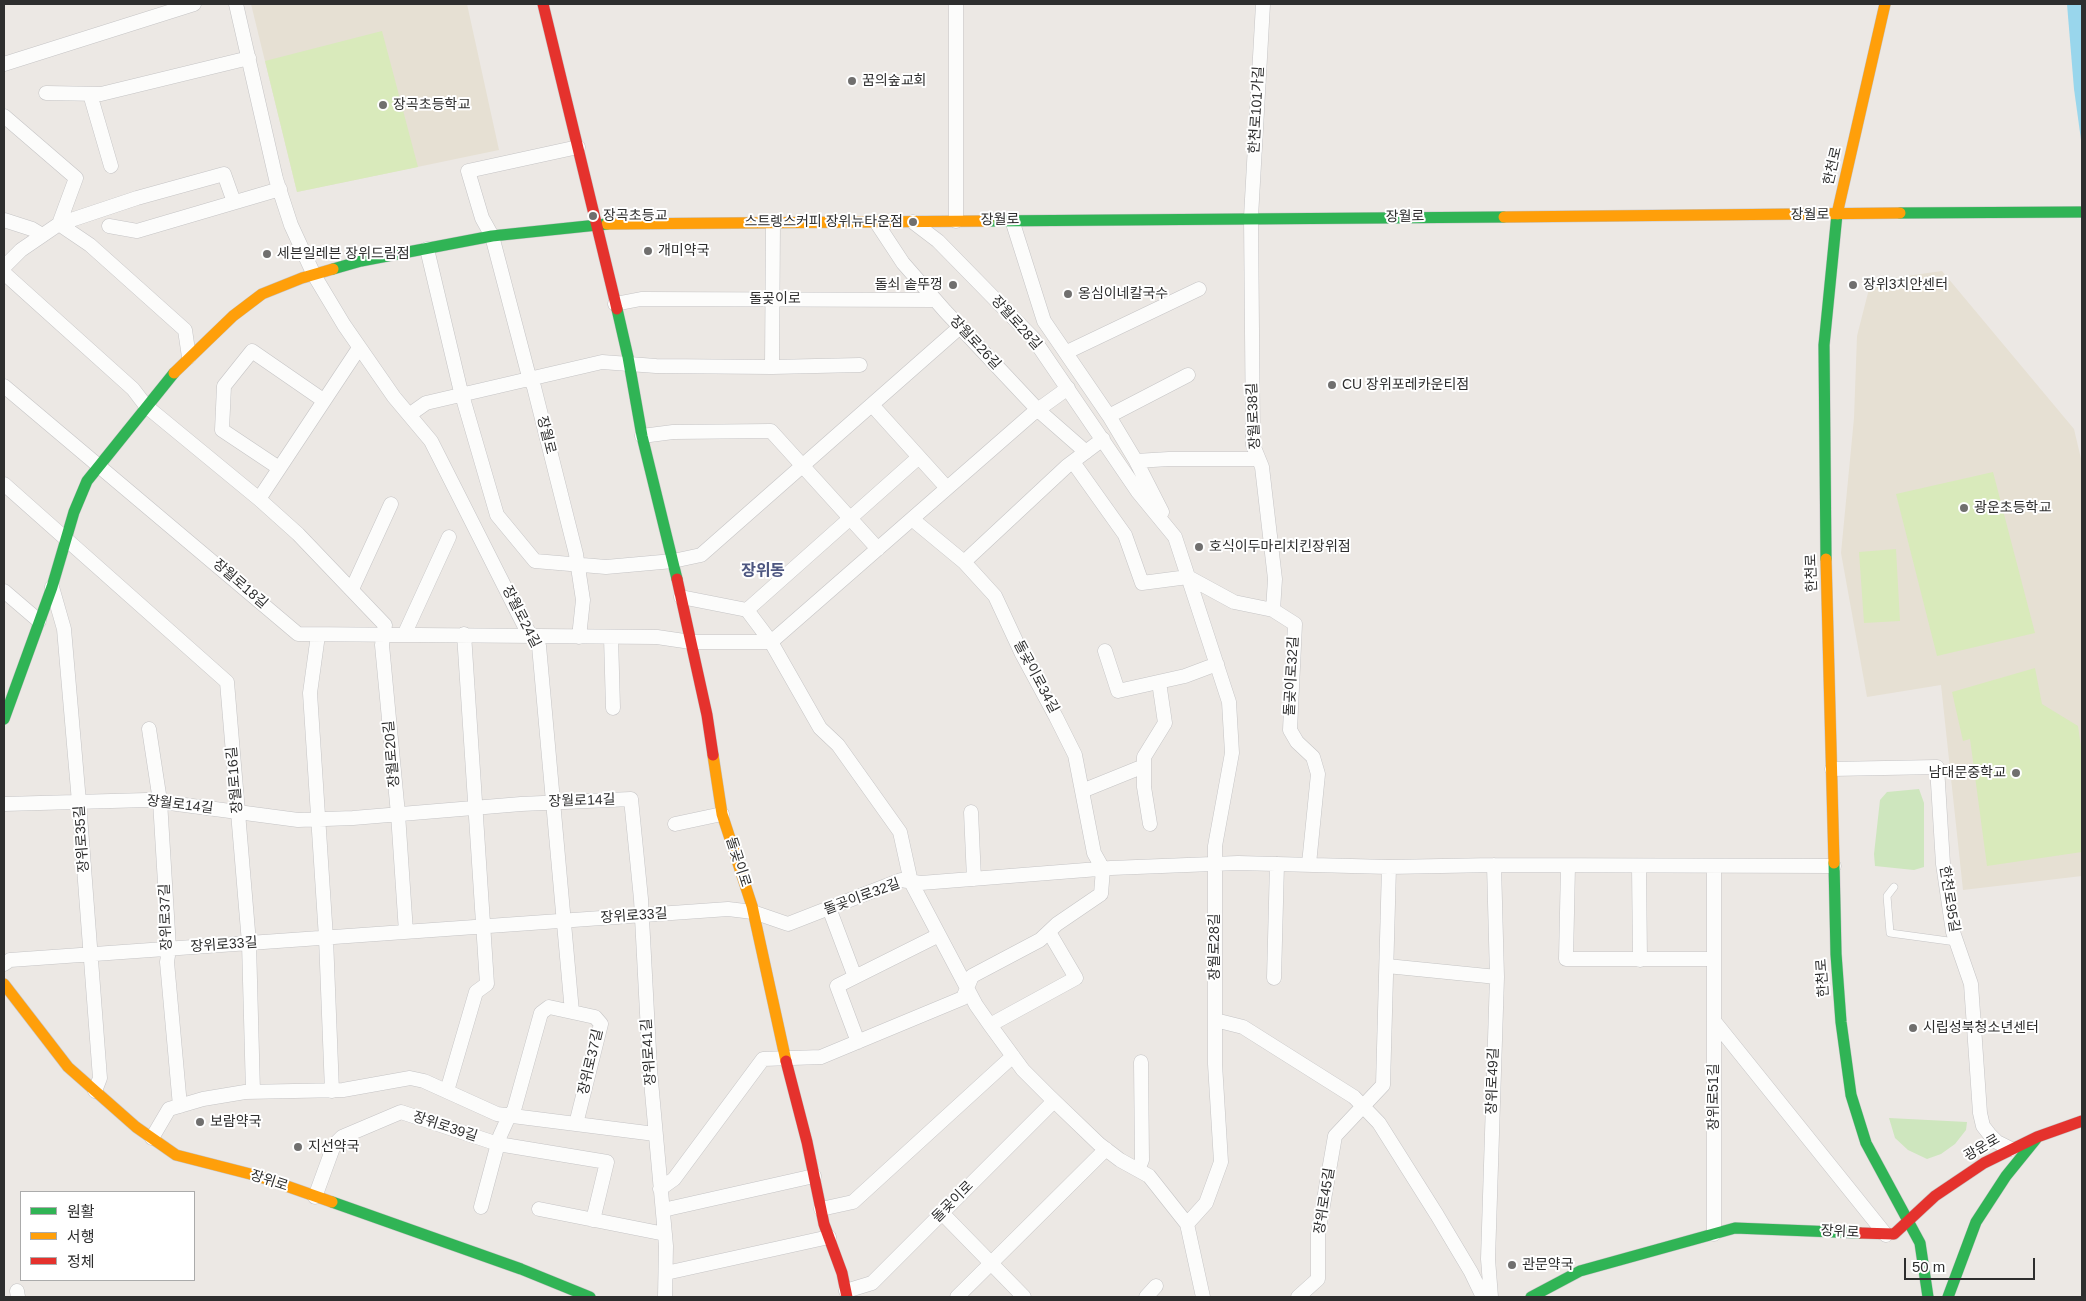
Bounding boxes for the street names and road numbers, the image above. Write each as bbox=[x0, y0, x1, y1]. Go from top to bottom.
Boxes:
street label: 한천로101가길 bbox=[1246, 66, 1268, 154]
street label: 한천로 bbox=[1820, 145, 1846, 187]
street label: 장월로 bbox=[1791, 207, 1829, 223]
street label: 장월로 bbox=[1386, 208, 1424, 226]
street label: 장월로 bbox=[981, 211, 1019, 229]
street label: 돌곶이로 bbox=[749, 291, 801, 307]
street label: 장월로28길 bbox=[987, 292, 1045, 354]
street label: 장월로26길 bbox=[946, 313, 1004, 373]
street label: 장월로38길 bbox=[1244, 382, 1264, 450]
street label: 장월로 bbox=[533, 414, 559, 456]
street label: 한천로 bbox=[1803, 553, 1821, 593]
street label: 장월로18길 bbox=[209, 556, 271, 612]
street label: 장월로24길 bbox=[498, 583, 544, 651]
street label: 돌곶이로32길 bbox=[1282, 636, 1302, 716]
street label: 돌곶이로34길 bbox=[1010, 638, 1062, 716]
street label: 장월로20길 bbox=[381, 720, 403, 788]
street label: 장월로16길 bbox=[224, 746, 246, 814]
street label: 장월로14길 bbox=[548, 791, 616, 811]
street label: 장월로14길 bbox=[146, 793, 214, 817]
street label: 장위로35길 bbox=[71, 805, 93, 873]
street label: 돌곶이로 bbox=[722, 835, 754, 889]
street label: 한천로95길 bbox=[1935, 865, 1963, 933]
street label: 돌곶이로32길 bbox=[822, 875, 902, 919]
street label: 장위로37길 bbox=[156, 883, 176, 951]
street label: 장위로33길 bbox=[600, 905, 668, 927]
street label: 장월로28길 bbox=[1207, 913, 1223, 981]
street label: 장위로33길 bbox=[190, 934, 258, 956]
street label: 한천로 bbox=[1813, 958, 1833, 998]
street label: 장위로41길 bbox=[638, 1018, 660, 1086]
street label: 장위로37길 bbox=[575, 1027, 607, 1097]
street label: 장위로49길 bbox=[1483, 1047, 1503, 1115]
street label: 장위로51길 bbox=[1706, 1063, 1722, 1131]
street label: 장위로39길 bbox=[411, 1109, 479, 1145]
street label: 광운로 bbox=[1961, 1131, 2003, 1165]
street label: 장위로 bbox=[248, 1167, 290, 1195]
street label: 장위로45길 bbox=[1311, 1167, 1339, 1235]
street label: 돌곶이로 bbox=[929, 1178, 977, 1226]
street label: 장위로 bbox=[1820, 1223, 1860, 1241]

